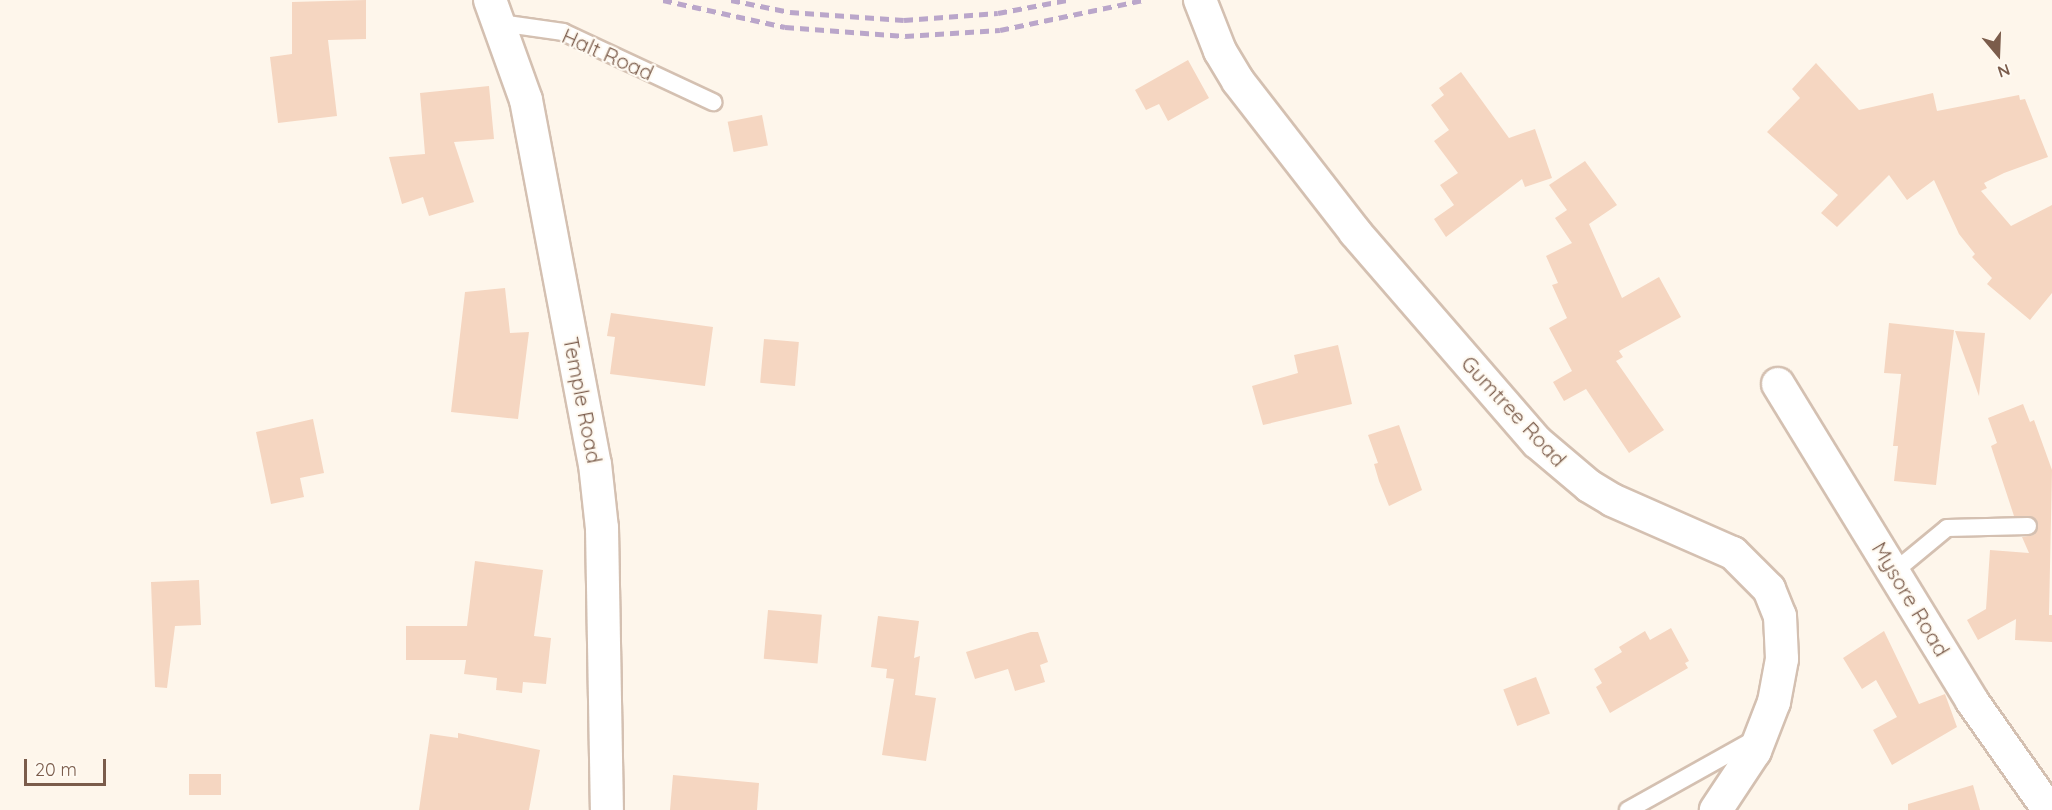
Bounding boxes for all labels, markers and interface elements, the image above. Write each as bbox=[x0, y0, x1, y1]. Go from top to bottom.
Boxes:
street label: Halt Road bbox=[558, 23, 658, 85]
north arrow bbox=[1968, 24, 2028, 84]
text: N bbox=[1995, 60, 2013, 82]
street label: Temple Road bbox=[558, 335, 608, 465]
street label: Gumtree Road bbox=[1456, 350, 1572, 472]
street label: Mysore Road bbox=[1867, 537, 1955, 661]
scale bar bbox=[27, 747, 110, 785]
text: 20 m bbox=[35, 758, 77, 781]

